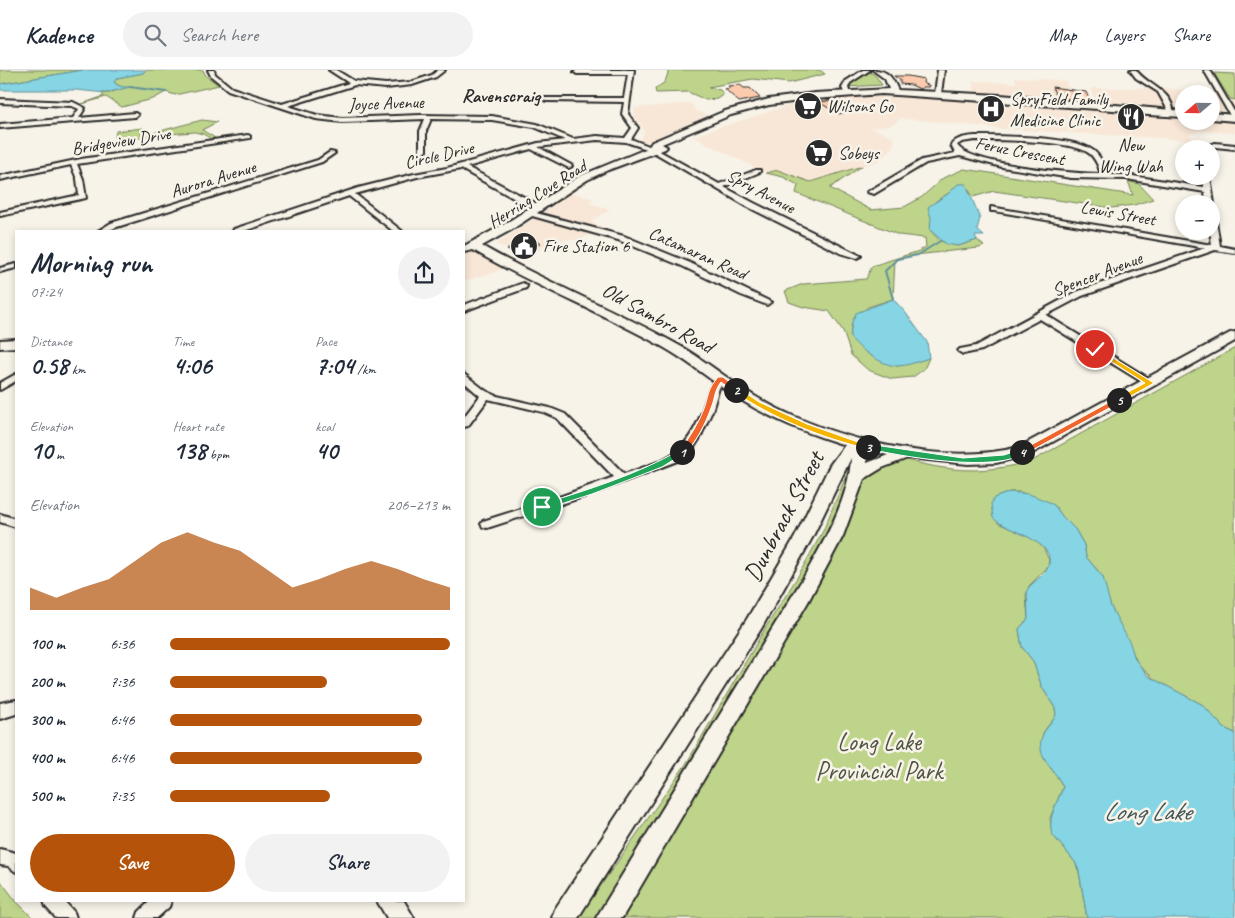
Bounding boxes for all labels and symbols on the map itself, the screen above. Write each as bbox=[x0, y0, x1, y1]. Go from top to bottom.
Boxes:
district label: Ravenscraig bbox=[462, 84, 542, 108]
north arrow bbox=[1175, 85, 1220, 130]
place label: SpryField Family Medicine Clinic bbox=[1010, 88, 1110, 131]
street label: Joyce Avenue bbox=[347, 91, 425, 115]
supermarket icon: Wilsons Go bbox=[793, 91, 823, 121]
hospital icon: SpryField Family Medicine Clinic bbox=[976, 94, 1006, 124]
place label: Wilsons Go bbox=[827, 95, 895, 117]
restaurant icon: New Wing Wah bbox=[1116, 102, 1146, 132]
street label: Bridgeview Drive bbox=[70, 122, 173, 160]
street label: Feruz Crescent bbox=[974, 132, 1068, 171]
place label: New Wing Wah bbox=[1099, 134, 1164, 177]
street label: Circle Drive bbox=[402, 136, 477, 174]
supermarket icon: Sobeys bbox=[804, 138, 834, 168]
place label: Sobeys bbox=[838, 142, 881, 164]
street label: Herring Cove Road bbox=[484, 153, 593, 233]
street label: Aurora Avenue bbox=[168, 155, 259, 202]
street label: Spry Avenue bbox=[723, 164, 800, 219]
street label: Lewis Street bbox=[1079, 196, 1159, 231]
street label: Catamaran Road bbox=[646, 222, 753, 286]
public building icon: Fire Station 6 bbox=[509, 231, 539, 261]
place label: Fire Station 6 bbox=[543, 235, 631, 257]
street label: Spencer Avenue bbox=[1049, 246, 1146, 301]
street label: Old Sambro Road bbox=[598, 277, 721, 361]
pin bbox=[1074, 328, 1116, 370]
pin: 2 bbox=[724, 378, 748, 402]
pin: 5 bbox=[1106, 388, 1132, 412]
pin: 3 bbox=[856, 434, 880, 460]
pin: 1 bbox=[670, 440, 694, 464]
pin: 4 bbox=[1010, 440, 1034, 464]
street label: Dunbrack Street bbox=[736, 443, 833, 587]
pin bbox=[521, 486, 563, 528]
park label: Long Lake Provincial Park bbox=[816, 726, 944, 787]
water label: Long Lake bbox=[1104, 795, 1194, 828]

